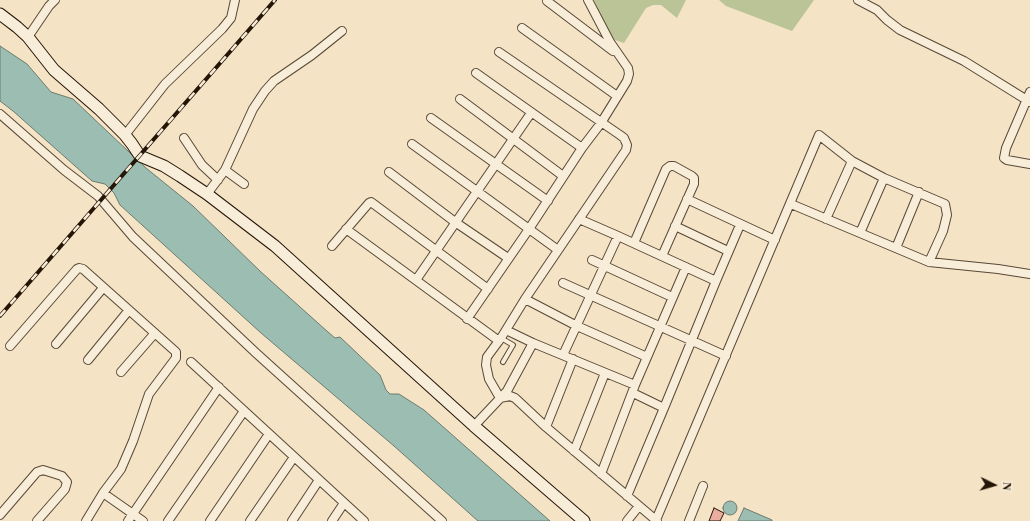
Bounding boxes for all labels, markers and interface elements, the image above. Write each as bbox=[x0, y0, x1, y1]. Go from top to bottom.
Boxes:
north arrow bbox=[974, 465, 1014, 505]
text: N bbox=[999, 481, 1013, 491]

